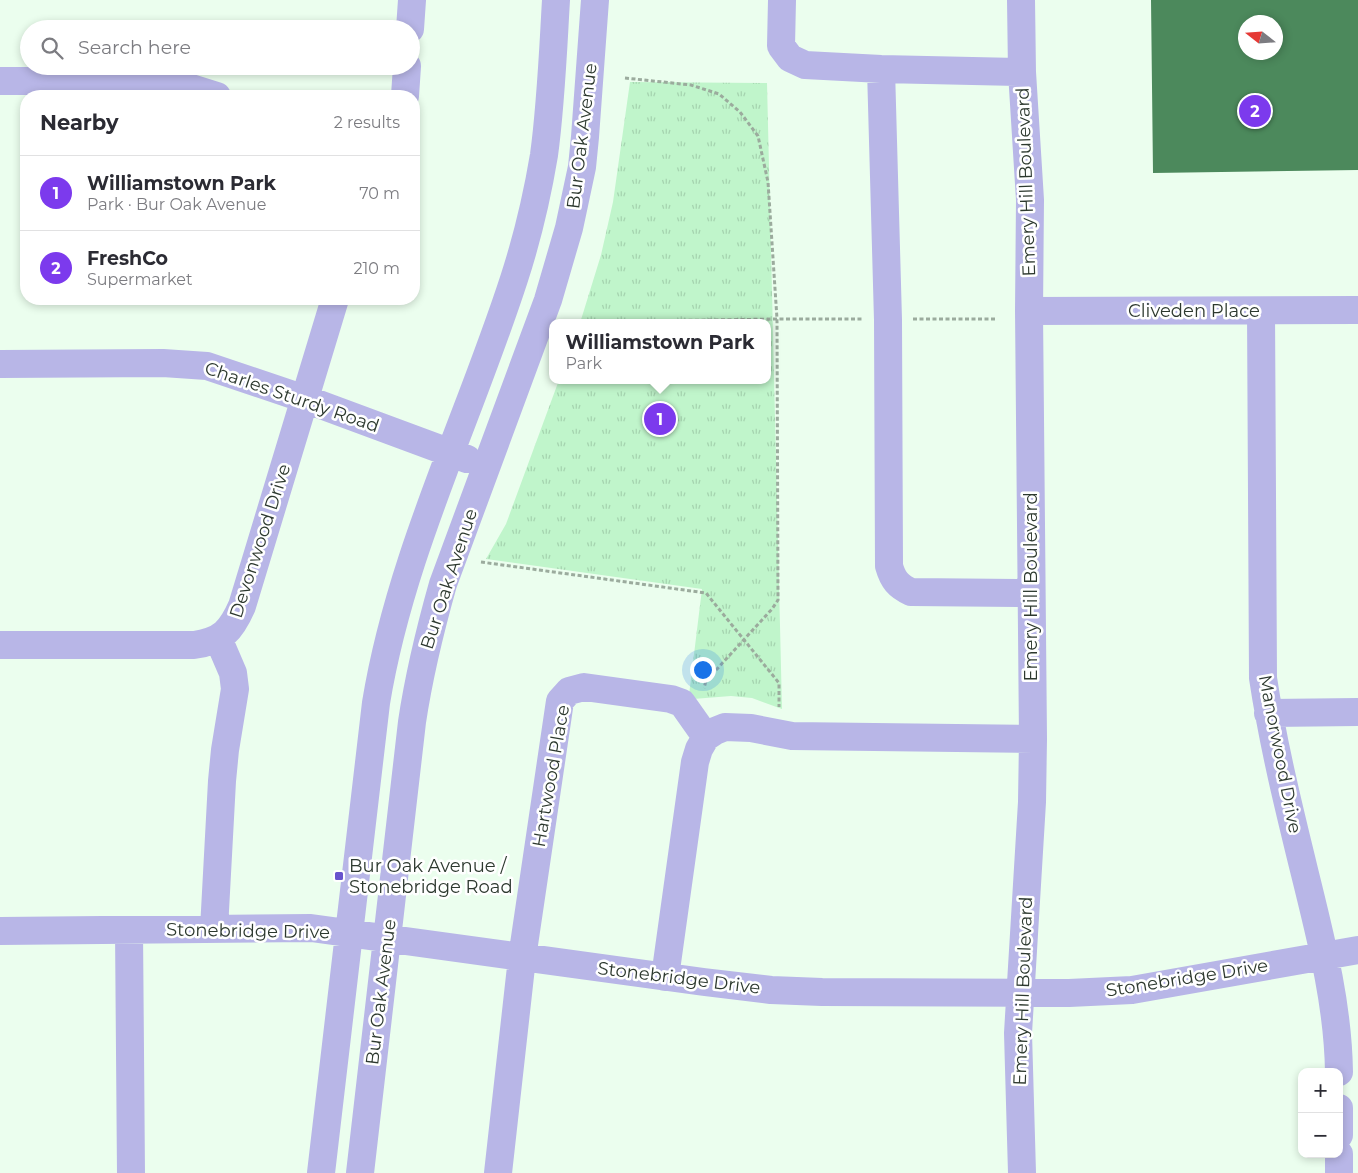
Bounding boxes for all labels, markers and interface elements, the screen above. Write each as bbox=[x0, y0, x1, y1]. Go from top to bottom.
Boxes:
north arrow bbox=[1238, 15, 1283, 60]
search box bbox=[20, 20, 420, 75]
icon: search bbox=[38, 34, 66, 62]
text: Search here bbox=[78, 36, 191, 59]
street label: Bur Oak Avenue bbox=[562, 62, 602, 210]
street label: Emery Hill Boulevard bbox=[1012, 87, 1040, 277]
pin: 2 bbox=[1239, 92, 1271, 130]
text: Nearby bbox=[40, 110, 119, 135]
text: 2 results bbox=[334, 113, 400, 132]
text: Williamstown Park bbox=[87, 172, 276, 195]
text: 1 bbox=[53, 184, 59, 203]
text: 70 m bbox=[359, 184, 400, 203]
text: Park · Bur Oak Avenue bbox=[87, 195, 266, 214]
text: FreshCo bbox=[87, 247, 168, 270]
text: 2 bbox=[51, 259, 61, 278]
text: 210 m bbox=[353, 259, 400, 278]
text: Supermarket bbox=[87, 270, 193, 289]
street label: Cliveden Place bbox=[1128, 300, 1260, 322]
popup bbox=[549, 319, 771, 384]
text: Williamstown Park bbox=[566, 331, 754, 354]
text: Park bbox=[566, 354, 602, 373]
street label: Charles Sturdy Road bbox=[202, 357, 382, 437]
pin: 1 bbox=[644, 400, 676, 438]
street label: Devonwood Drive bbox=[225, 461, 295, 621]
street label: Emery Hill Boulevard bbox=[1020, 492, 1042, 682]
street label: Bur Oak Avenue bbox=[416, 506, 482, 652]
your location bbox=[690, 657, 716, 683]
street label: Manorwood Drive bbox=[1254, 673, 1306, 835]
street label: Hartwood Place bbox=[528, 703, 574, 849]
place label: Bur Oak Avenue / Stonebridge Road bbox=[349, 855, 513, 898]
marker: Bur Oak Avenue / Stonebridge Road bbox=[333, 870, 345, 882]
street label: Emery Hill Boulevard bbox=[1009, 896, 1037, 1086]
street label: Bur Oak Avenue bbox=[361, 918, 401, 1066]
street label: Stonebridge Drive bbox=[166, 919, 330, 943]
street label: Stonebridge Drive bbox=[1104, 954, 1270, 1002]
street label: Stonebridge Drive bbox=[596, 957, 762, 999]
map controls bbox=[1298, 1068, 1343, 1158]
button: + bbox=[1298, 1068, 1343, 1113]
button: − bbox=[1298, 1113, 1343, 1158]

